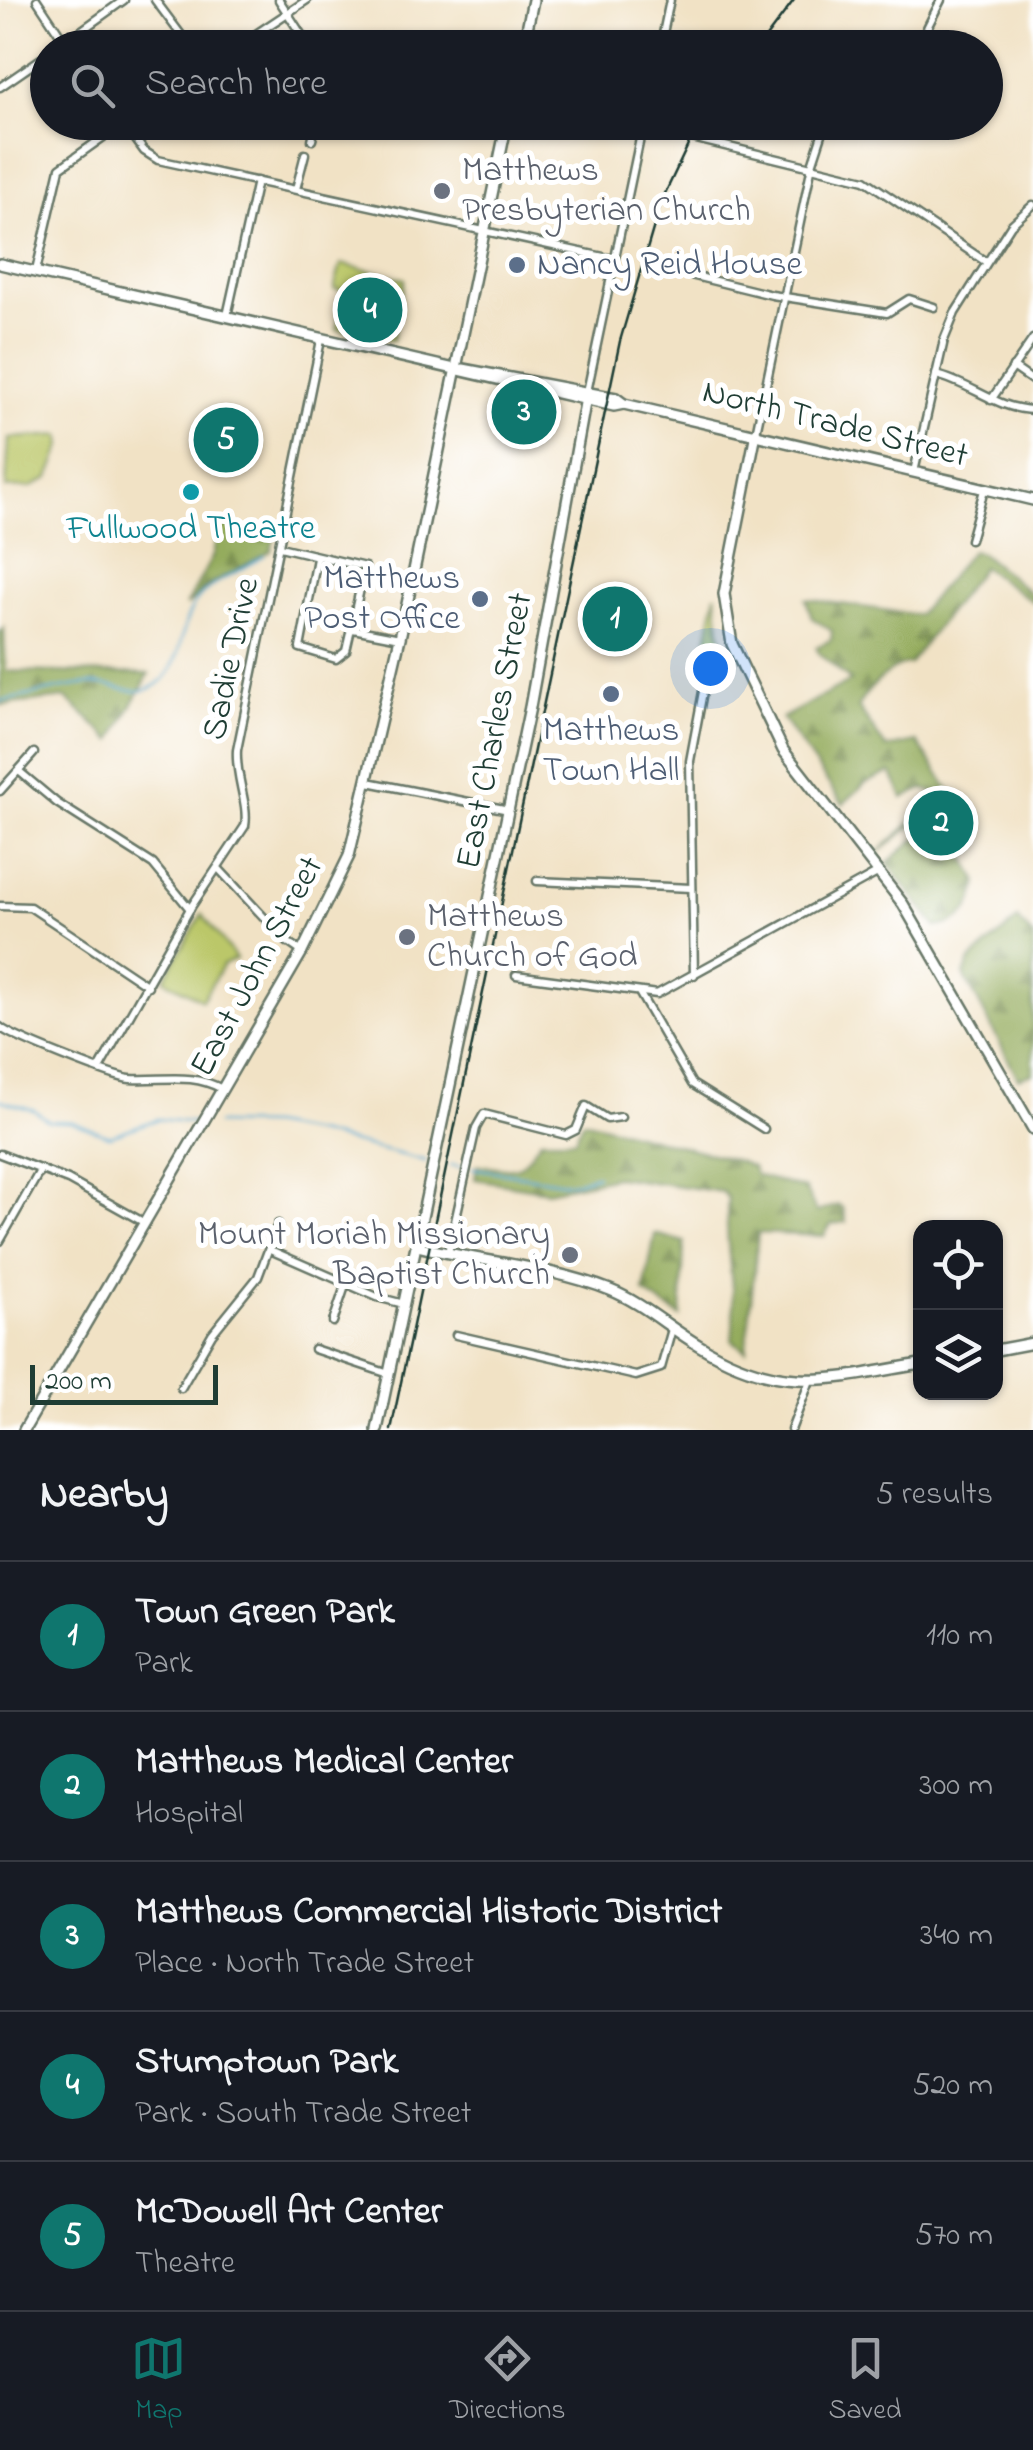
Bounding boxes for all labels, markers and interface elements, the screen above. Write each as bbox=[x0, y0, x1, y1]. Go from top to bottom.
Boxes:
search box bbox=[30, 30, 1003, 140]
text: Search here bbox=[145, 57, 327, 113]
icon: search bbox=[65, 58, 120, 113]
place label: Matthews Presbyterian Church bbox=[462, 146, 751, 237]
marker: Matthews Presbyterian Church bbox=[431, 180, 453, 202]
place label: Nancy Reid House bbox=[537, 240, 803, 291]
marker: Nancy Reid House bbox=[506, 254, 528, 276]
pin: 4 bbox=[338, 272, 402, 348]
street label: North Trade Street bbox=[697, 367, 973, 483]
pin: 3 bbox=[492, 374, 556, 450]
pin: 5 bbox=[194, 402, 258, 478]
marker: Fullwood Theatre bbox=[180, 481, 202, 503]
place label: Fullwood Theatre bbox=[66, 504, 316, 555]
place label: Matthews Post Office bbox=[304, 554, 460, 645]
street label: Sadie Drive bbox=[190, 573, 274, 745]
pin: 1 bbox=[582, 582, 648, 656]
street label: East Charles Street bbox=[444, 588, 548, 873]
marker: Matthews Post Office bbox=[469, 588, 491, 610]
your location bbox=[685, 643, 736, 694]
marker: Matthews Town Hall bbox=[600, 683, 622, 705]
place label: Matthews Town Hall bbox=[543, 706, 679, 797]
pin: 2 bbox=[908, 786, 974, 860]
street label: East John Street bbox=[178, 847, 338, 1086]
place label: Matthews Church of God bbox=[427, 892, 638, 983]
marker: Matthews Church of God bbox=[396, 926, 418, 948]
place label: Mount Moriah Missionary Baptist Church bbox=[198, 1210, 550, 1301]
map controls bbox=[913, 1220, 1003, 1400]
button: locate bbox=[913, 1220, 1003, 1310]
marker: Mount Moriah Missionary Baptist Church bbox=[559, 1244, 581, 1266]
button: layers bbox=[913, 1310, 1003, 1400]
scale bar bbox=[30, 1360, 218, 1404]
text: 200 m bbox=[45, 1362, 112, 1403]
text: Nearby bbox=[40, 1465, 168, 1526]
text: 5 results bbox=[876, 1472, 993, 1519]
text: Town Green Park bbox=[135, 1585, 395, 1641]
text: 1 bbox=[67, 1613, 78, 1660]
text: 110 m bbox=[926, 1613, 993, 1660]
text: Park bbox=[135, 1641, 193, 1688]
text: Matthews Medical Center bbox=[135, 1735, 513, 1791]
text: 2 bbox=[65, 1763, 80, 1810]
text: 300 m bbox=[919, 1763, 993, 1810]
text: Hospital bbox=[135, 1791, 243, 1838]
text: Matthews Commercial Historic District bbox=[135, 1885, 722, 1941]
text: 3 bbox=[66, 1913, 79, 1960]
text: 340 m bbox=[920, 1913, 993, 1960]
text: Place · North Trade Street bbox=[135, 1941, 474, 1988]
text: Stumptown Park bbox=[135, 2035, 398, 2091]
text: 4 bbox=[66, 2063, 79, 2110]
text: 520 m bbox=[912, 2063, 993, 2110]
text: Park · South Trade Street bbox=[135, 2091, 471, 2138]
text: McDowell Art Center bbox=[135, 2185, 442, 2241]
text: 5 bbox=[63, 2213, 82, 2260]
text: 570 m bbox=[915, 2213, 993, 2260]
text: Theatre bbox=[135, 2241, 235, 2288]
tab: Map bbox=[131, 2331, 186, 2432]
tab: Directions bbox=[449, 2331, 566, 2432]
tab: Saved bbox=[829, 2331, 902, 2432]

